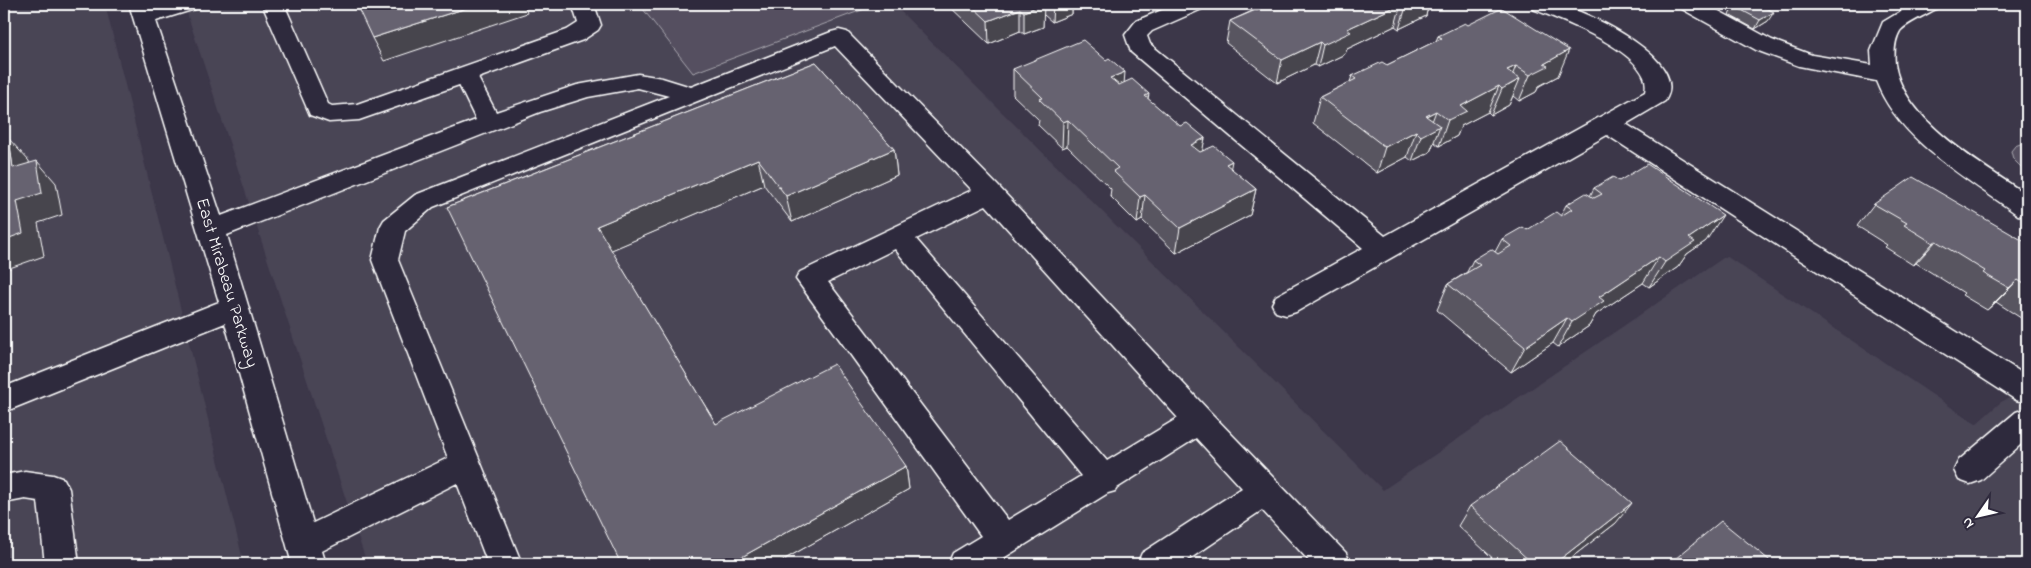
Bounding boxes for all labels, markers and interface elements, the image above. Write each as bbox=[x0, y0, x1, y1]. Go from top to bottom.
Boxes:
street label: East Mirabeau Parkway bbox=[188, 195, 264, 371]
north arrow bbox=[1954, 490, 2004, 540]
text: N bbox=[1957, 513, 1980, 532]

